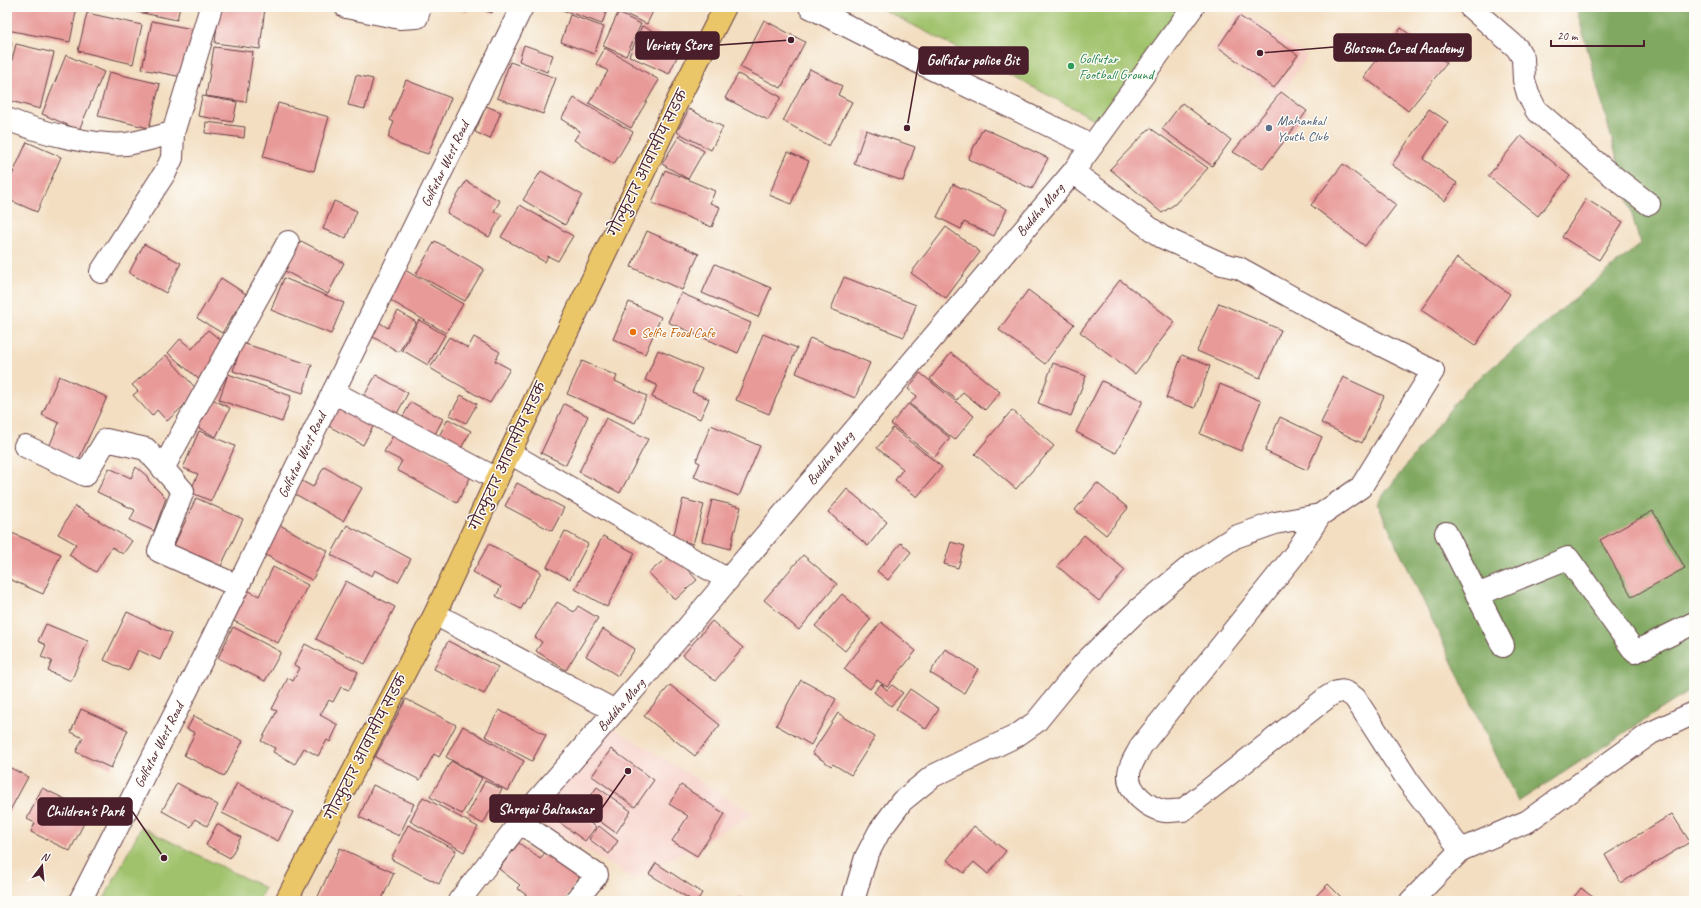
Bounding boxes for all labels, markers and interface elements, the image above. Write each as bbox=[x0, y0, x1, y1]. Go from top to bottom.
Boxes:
scale bar bbox=[1551, 22, 1644, 48]
text: 20 m bbox=[1557, 28, 1579, 44]
callout: Veriety Store bbox=[636, 32, 719, 59]
callout: Blossom Co-ed Academy bbox=[1334, 34, 1471, 61]
text: Veriety Store bbox=[644, 36, 713, 55]
text: Blossom Co-ed Academy bbox=[1343, 39, 1465, 58]
callout: Golfutar police Bit bbox=[919, 47, 1028, 74]
place label: Golfutar Football Ground bbox=[1079, 50, 1156, 83]
text: Golfutar police Bit bbox=[927, 51, 1021, 70]
marker: Golfutar Football Ground bbox=[1066, 61, 1076, 71]
street label: गोल्फुटार आवासीय सडक bbox=[602, 84, 693, 241]
place label: Mahankal Youth Club bbox=[1277, 112, 1329, 145]
street label: Golfutar West Road bbox=[417, 116, 474, 209]
marker: Mahankal Youth Club bbox=[1264, 123, 1274, 133]
street label: Buddha Marg bbox=[1012, 179, 1068, 240]
place label: Selfie Food Cafe bbox=[641, 324, 716, 341]
marker: Selfie Food Cafe bbox=[628, 327, 638, 337]
street label: गोल्फुटार आवासीय सडक bbox=[463, 377, 551, 534]
street label: Golfutar West Road bbox=[274, 407, 331, 500]
street label: Buddha Marg bbox=[803, 427, 858, 488]
street label: गोल्फुटार आवासीय सडक bbox=[319, 669, 412, 824]
street label: Buddha Marg bbox=[593, 674, 649, 735]
street label: Golfutar West Road bbox=[130, 698, 189, 790]
callout: Shreyai Balsansar bbox=[490, 795, 602, 822]
callout: Children's Park bbox=[38, 798, 132, 825]
text: Shreyai Balsansar bbox=[498, 800, 595, 819]
text: Children's Park bbox=[46, 802, 125, 821]
north arrow bbox=[22, 846, 62, 886]
text: N bbox=[40, 849, 52, 865]

